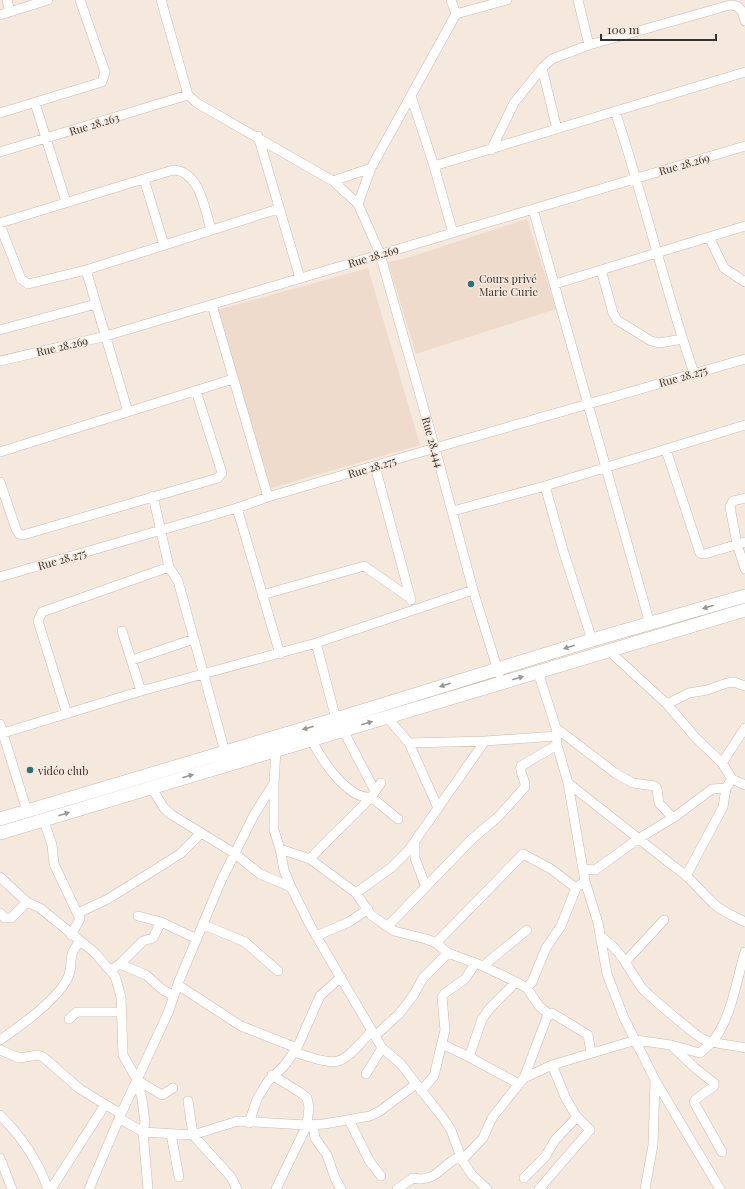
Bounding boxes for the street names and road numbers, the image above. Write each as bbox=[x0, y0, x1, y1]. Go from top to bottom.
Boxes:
street label: Rue 28.263 bbox=[67, 109, 121, 139]
street label: Rue 28.269 bbox=[657, 149, 712, 178]
street label: Rue 28.269 bbox=[346, 241, 401, 271]
street label: Rue 28.269 bbox=[35, 333, 89, 359]
street label: Rue 28.275 bbox=[657, 362, 709, 390]
street label: Rue 28.444 bbox=[419, 415, 448, 470]
street label: Rue 28.275 bbox=[346, 452, 398, 481]
street label: Rue 28.275 bbox=[36, 545, 88, 573]

